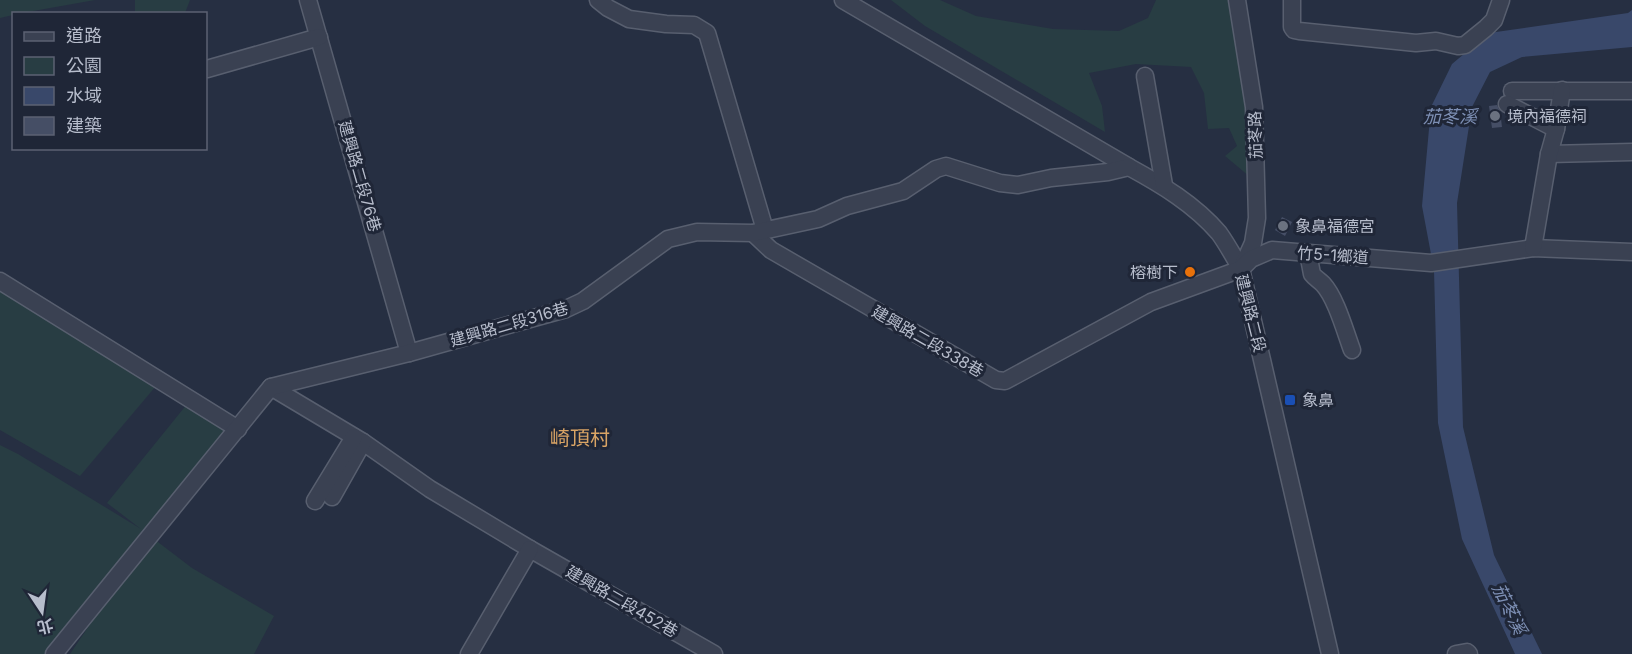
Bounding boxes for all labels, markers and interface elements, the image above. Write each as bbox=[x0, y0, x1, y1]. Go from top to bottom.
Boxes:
legend bbox=[12, 12, 207, 150]
text: 道路 bbox=[66, 25, 102, 46]
text: 公園 bbox=[66, 55, 102, 76]
text: 水域 bbox=[66, 85, 102, 106]
water label: 茄苳溪 bbox=[1423, 106, 1480, 127]
place label: 境內福德祠 bbox=[1507, 106, 1587, 126]
marker: 境內福德祠 bbox=[1488, 109, 1502, 123]
street label: 茄苳路 bbox=[1244, 111, 1266, 159]
text: 建築 bbox=[66, 115, 102, 136]
street label: 建興路二段76巷 bbox=[335, 118, 385, 234]
place label: 象鼻福德宮 bbox=[1295, 216, 1375, 236]
marker: 象鼻福德宮 bbox=[1276, 219, 1290, 233]
street label: 竹5-1鄉道 bbox=[1297, 243, 1369, 267]
place label: 榕樹下 bbox=[1130, 262, 1178, 282]
marker: 榕樹下 bbox=[1183, 265, 1197, 279]
street label: 建興路二段 bbox=[1232, 272, 1270, 354]
street label: 建興路二段316巷 bbox=[447, 298, 571, 350]
street label: 建興路二段338巷 bbox=[869, 301, 987, 381]
place label: 象鼻 bbox=[1302, 390, 1334, 410]
marker: 象鼻 bbox=[1283, 393, 1297, 407]
district label: 崎頂村 bbox=[550, 426, 610, 450]
street label: 建興路二段452巷 bbox=[563, 561, 681, 641]
water label: 茄苳溪 bbox=[1488, 580, 1532, 640]
north arrow bbox=[12, 582, 72, 642]
text: 北 bbox=[35, 615, 55, 638]

